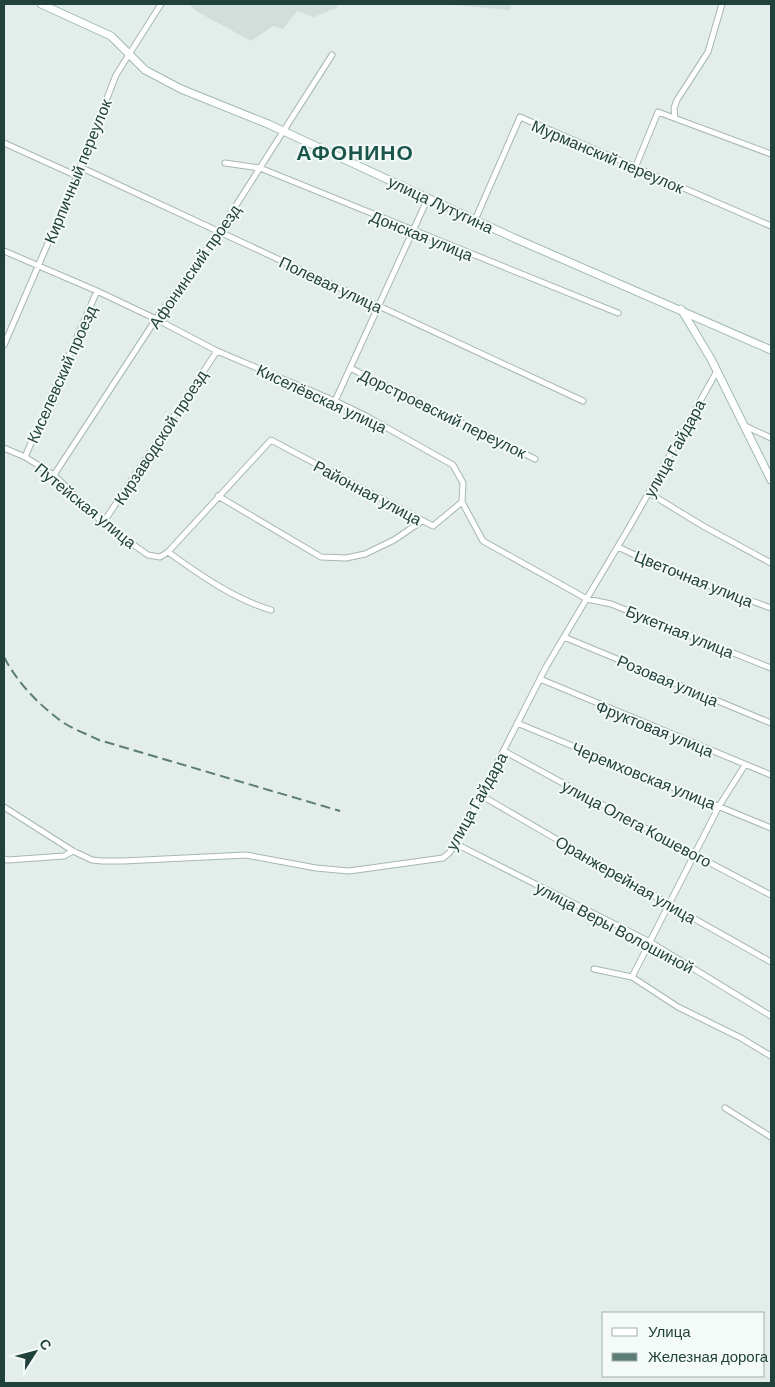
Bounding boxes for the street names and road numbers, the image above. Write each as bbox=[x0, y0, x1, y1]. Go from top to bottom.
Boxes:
street label: Кирпичный переулок bbox=[39, 95, 115, 246]
street label: Мурманский переулок bbox=[529, 115, 688, 197]
street label: улица Лутугина bbox=[385, 171, 497, 237]
street label: Афонинский проезд bbox=[144, 200, 244, 332]
street label: Донская улица bbox=[368, 206, 476, 264]
street label: Полевая улица bbox=[277, 252, 386, 316]
street label: Киселевский проезд bbox=[22, 302, 100, 446]
street label: Киселёвская улица bbox=[254, 360, 390, 437]
street label: Дорстроевский переулок bbox=[356, 364, 531, 462]
street label: Кирзаводской проезд bbox=[109, 365, 211, 508]
street label: улица Гайдара bbox=[639, 396, 709, 500]
street label: Районная улица bbox=[311, 456, 425, 528]
street label: Путейская улица bbox=[32, 458, 140, 552]
street label: Цветочная улица bbox=[632, 546, 756, 610]
street label: Букетная улица bbox=[623, 601, 737, 661]
street label: Розовая улица bbox=[615, 650, 721, 710]
street label: Фруктовая улица bbox=[593, 696, 717, 760]
street label: Черемховская улица bbox=[569, 737, 719, 813]
street label: улица Гайдара bbox=[441, 749, 511, 853]
street label: улица Олега Кошевого bbox=[559, 775, 715, 871]
street label: Оранжерейная улица bbox=[552, 831, 700, 927]
street label: улица Веры Волошиной bbox=[533, 877, 697, 977]

